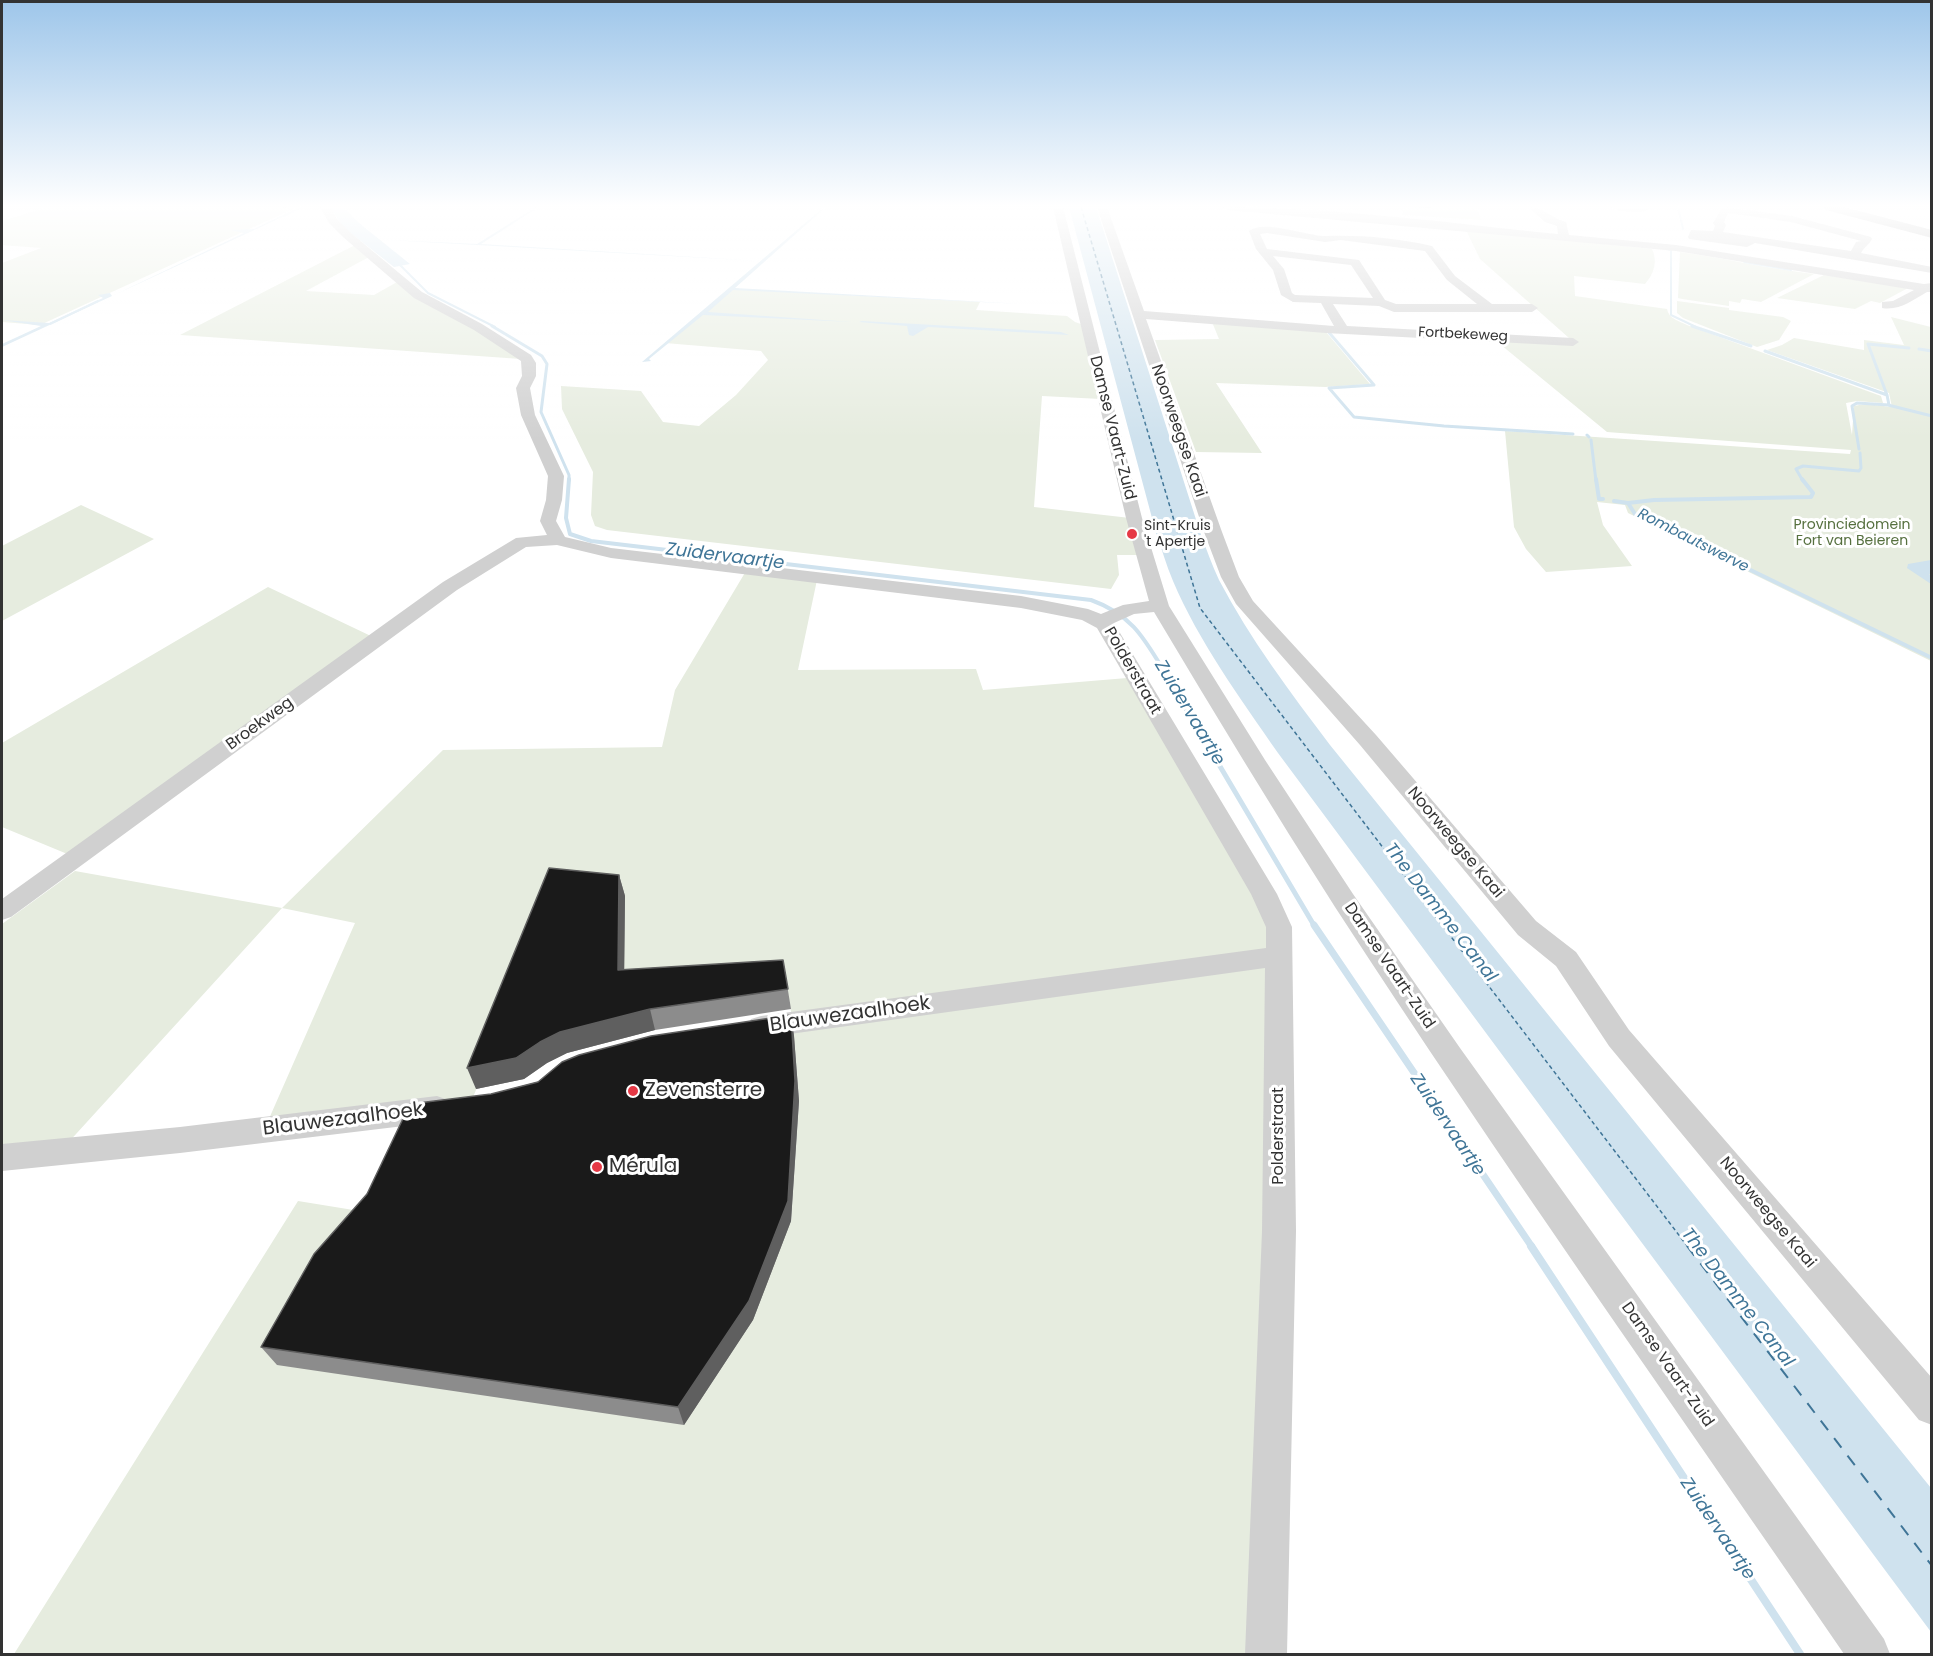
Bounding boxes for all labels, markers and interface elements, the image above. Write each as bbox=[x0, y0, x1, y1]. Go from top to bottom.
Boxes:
street label: Fortbekeweg bbox=[1418, 324, 1508, 346]
street label: Damse Vaart-Zuid bbox=[1085, 354, 1139, 502]
street label: Noorweegse Kaai bbox=[1146, 362, 1210, 500]
water label: Rombautswerve bbox=[1634, 505, 1752, 577]
park label: Provinciedomein Fort van Beieren bbox=[1793, 517, 1911, 550]
place label: Sint-Kruis 't Apertje bbox=[1144, 518, 1211, 550]
marker: Sint-Kruis 't Apertje bbox=[1125, 527, 1139, 541]
water label: Zuidervaartje bbox=[665, 539, 785, 575]
street label: Polderstraat bbox=[1099, 624, 1165, 718]
water label: Zuidervaartje bbox=[1149, 656, 1229, 770]
street label: Broekweg bbox=[223, 693, 297, 755]
street label: Noorweegse Kaai bbox=[1403, 784, 1507, 902]
water label: The Damme Canal bbox=[1379, 839, 1501, 987]
street label: Damse Vaart-Zuid bbox=[1340, 899, 1438, 1033]
street label: Blauwezaalhoek bbox=[768, 992, 932, 1038]
water label: Zuidervaartje bbox=[1405, 1070, 1489, 1180]
place label: Zevensterre bbox=[645, 1079, 762, 1103]
marker: Zevensterre bbox=[626, 1084, 640, 1098]
street label: Polderstraat bbox=[1269, 1087, 1289, 1185]
street label: Blauwezaalhoek bbox=[261, 1098, 425, 1142]
street label: Noorweegse Kaai bbox=[1715, 1154, 1819, 1272]
place label: Mérula bbox=[609, 1155, 677, 1179]
marker: Mérula bbox=[590, 1160, 604, 1174]
water label: The Damme Canal bbox=[1676, 1224, 1798, 1372]
street label: Damse Vaart-Zuid bbox=[1617, 1299, 1717, 1431]
water label: Zuidervaartje bbox=[1675, 1474, 1759, 1584]

